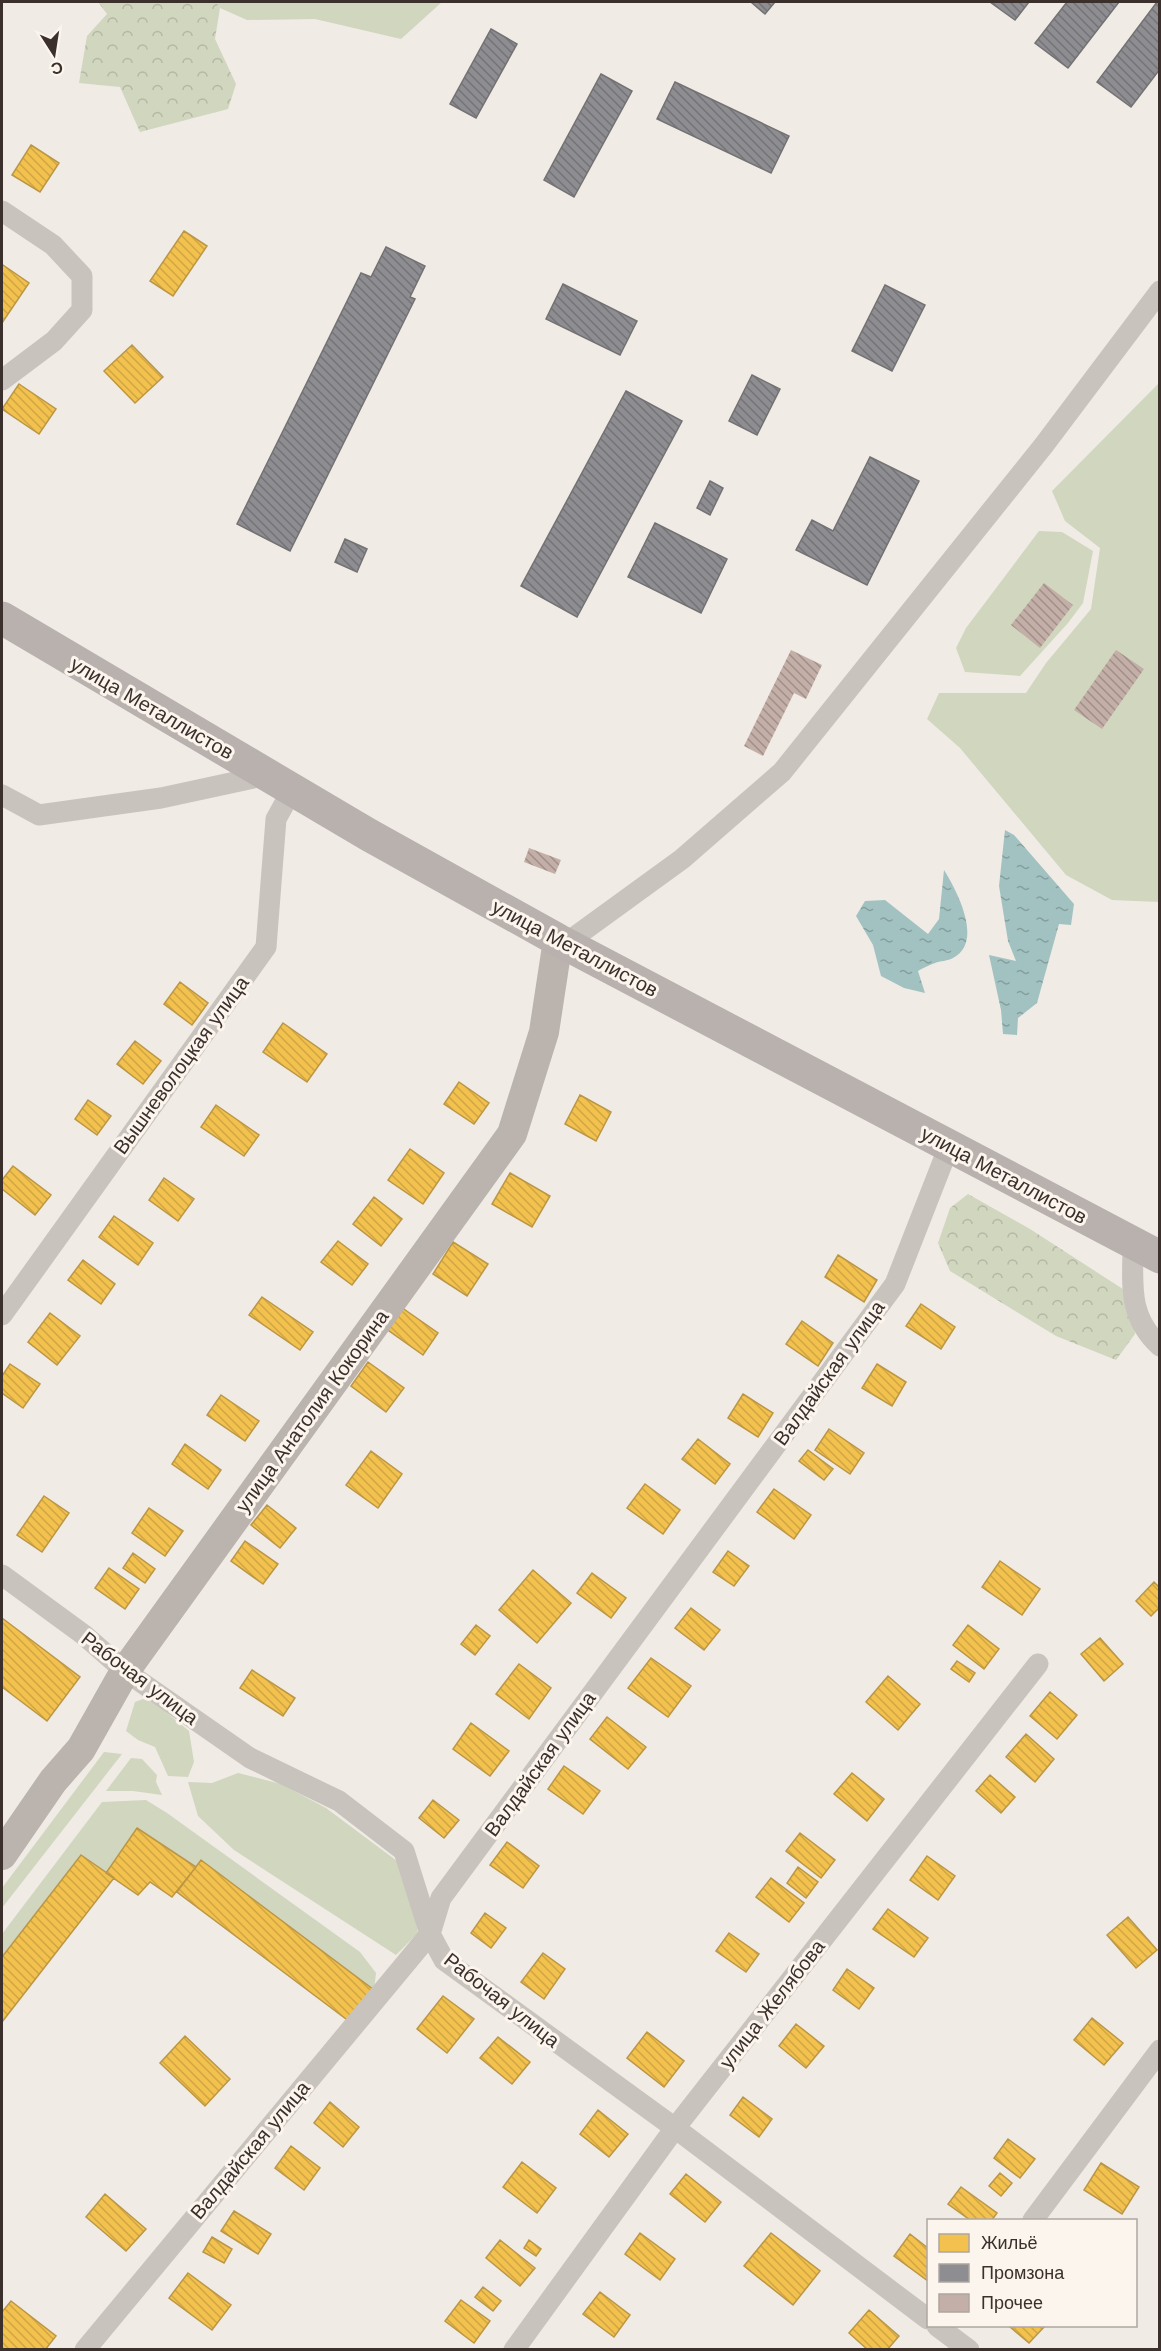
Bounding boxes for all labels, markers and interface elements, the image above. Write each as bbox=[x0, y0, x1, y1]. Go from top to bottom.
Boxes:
north arrow bbox=[24, 24, 84, 84]
text: С bbox=[49, 58, 65, 79]
street label: улица Металлистов bbox=[66, 652, 238, 764]
street label: улица Металлистов bbox=[488, 894, 662, 1002]
street label: Вышневолоцкая улица bbox=[108, 971, 254, 1159]
street label: улица Металлистов bbox=[917, 1121, 1091, 1229]
street label: Валдайская улица bbox=[768, 1295, 890, 1450]
street label: улица Анатолия Кокорина bbox=[230, 1304, 394, 1517]
street label: Рабочая улица bbox=[77, 1626, 204, 1730]
street label: Валдайская улица bbox=[479, 1686, 601, 1841]
street label: улица Желябова bbox=[714, 1934, 830, 2073]
street label: Рабочая улица bbox=[439, 1947, 565, 2053]
street label: Валдайская улица bbox=[185, 2075, 315, 2224]
legend bbox=[927, 2219, 1137, 2327]
text: Жильё bbox=[981, 2232, 1038, 2253]
text: Промзона bbox=[981, 2262, 1065, 2283]
text: Прочее bbox=[981, 2292, 1043, 2313]

